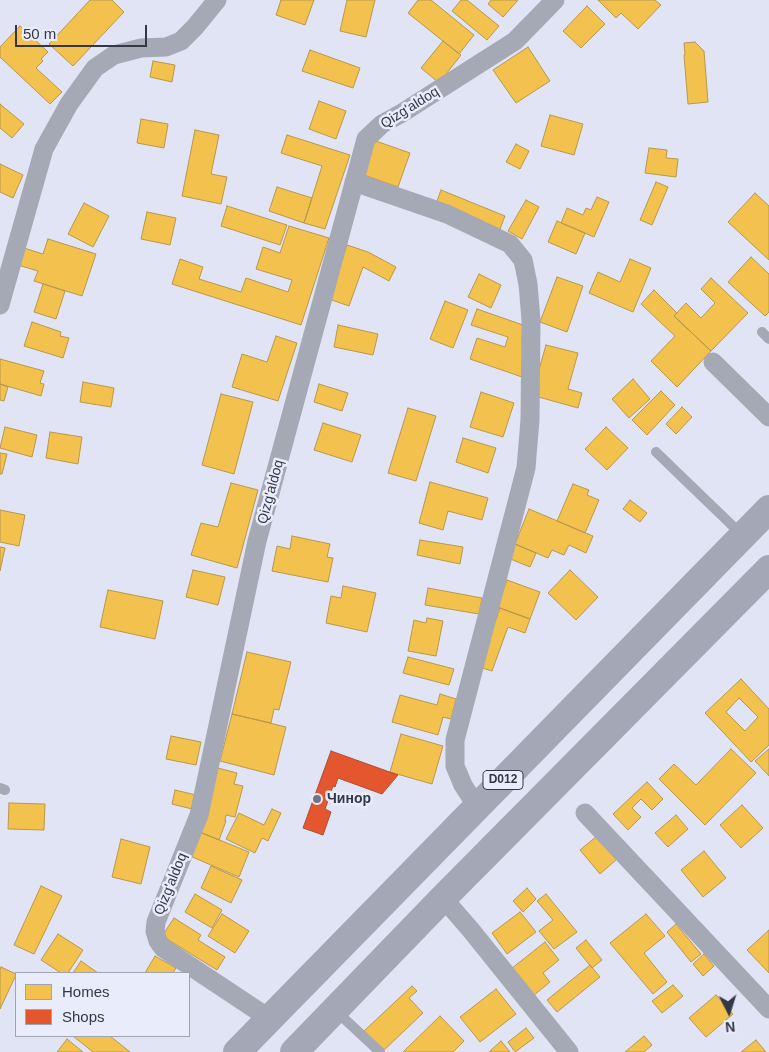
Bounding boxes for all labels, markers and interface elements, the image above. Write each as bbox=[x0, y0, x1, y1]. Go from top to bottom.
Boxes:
scale bar bbox=[18, 15, 150, 47]
text: 50 m bbox=[23, 25, 56, 42]
street label: Qizg'aldoq bbox=[378, 83, 442, 133]
street label: Qizg'aldoq bbox=[254, 458, 288, 526]
road number: D012 bbox=[483, 770, 523, 790]
place label: Чинор bbox=[327, 791, 371, 807]
marker: Чинор bbox=[311, 793, 323, 805]
street label: Qizg'aldoq bbox=[151, 850, 191, 918]
legend bbox=[15, 972, 190, 1037]
text: Homes bbox=[62, 983, 110, 1000]
north arrow bbox=[704, 987, 754, 1037]
text: Shops bbox=[62, 1008, 105, 1025]
text: N bbox=[725, 1019, 736, 1035]

